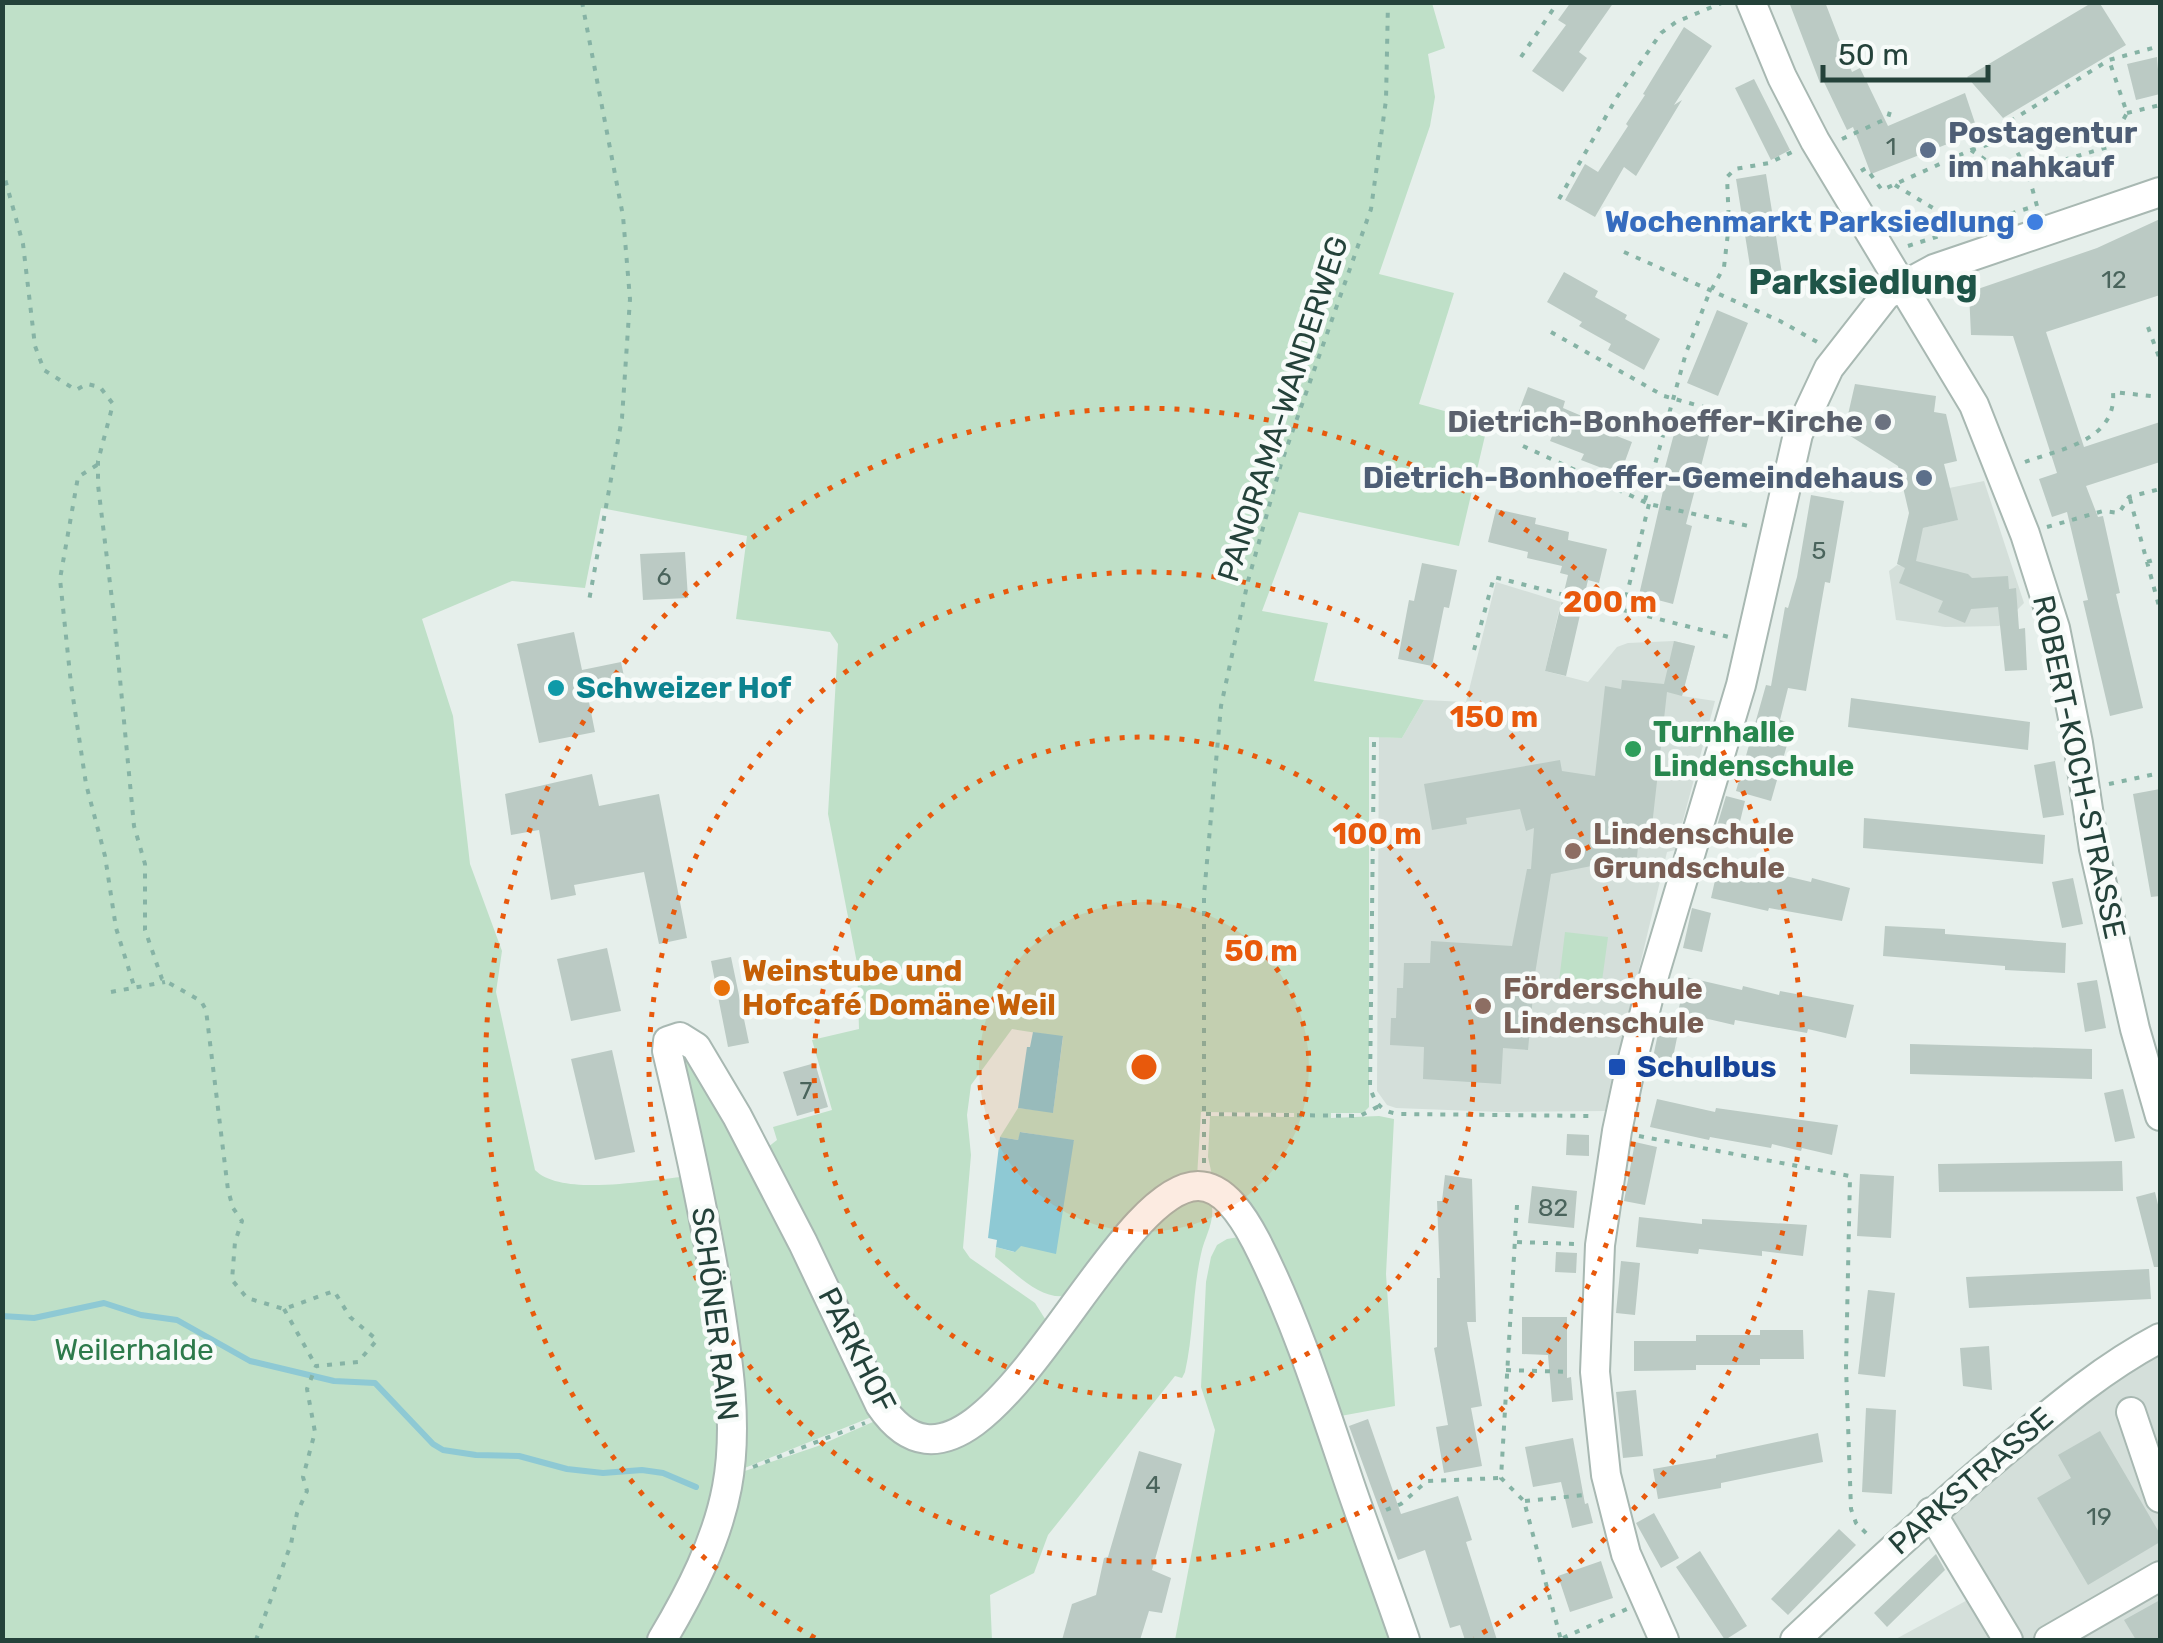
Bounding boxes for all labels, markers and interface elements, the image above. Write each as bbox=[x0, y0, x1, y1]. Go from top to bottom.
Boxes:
scale bar bbox=[1823, 20, 1988, 82]
text: 50 m bbox=[1838, 37, 1909, 73]
place label: Postagentur im nahkauf bbox=[1948, 115, 2138, 185]
house number: 1 bbox=[1886, 132, 1896, 161]
marker: Postagentur im nahkauf bbox=[1917, 139, 1939, 161]
place label: Wochenmarkt Parksiedlung bbox=[1605, 204, 2015, 240]
marker: Wochenmarkt Parksiedlung bbox=[2024, 211, 2046, 233]
street label: PANORAMA-WANDERWEG bbox=[1210, 232, 1356, 586]
district label: Parksiedlung bbox=[1748, 261, 1978, 303]
house number: 12 bbox=[2101, 265, 2127, 294]
place label: Dietrich-Bonhoeffer-Kirche bbox=[1447, 404, 1863, 440]
marker: Dietrich-Bonhoeffer-Kirche bbox=[1872, 411, 1894, 433]
place label: Dietrich-Bonhoeffer-Gemeindehaus bbox=[1363, 460, 1904, 496]
marker: Dietrich-Bonhoeffer-Gemeindehaus bbox=[1913, 467, 1935, 489]
house number: 5 bbox=[1812, 536, 1826, 565]
house number: 6 bbox=[656, 562, 672, 591]
text: 200 m bbox=[1563, 584, 1657, 620]
street label: ROBERT-KOCH-STRASSE bbox=[2025, 592, 2133, 942]
place label: Schweizer Hof bbox=[576, 670, 792, 706]
marker: Schweizer Hof bbox=[545, 677, 567, 699]
text: 150 m bbox=[1450, 699, 1538, 735]
place label: Turnhalle Lindenschule bbox=[1653, 714, 1854, 784]
marker: Turnhalle Lindenschule bbox=[1622, 738, 1644, 760]
text: 100 m bbox=[1332, 816, 1422, 852]
place label: Lindenschule Grundschule bbox=[1593, 816, 1794, 886]
marker: Lindenschule Grundschule bbox=[1562, 840, 1584, 862]
text: 50 m bbox=[1224, 933, 1298, 969]
place label: Weinstube und Hofcafé Domäne Weil bbox=[742, 953, 1056, 1023]
place label: Förderschule Lindenschule bbox=[1503, 971, 1704, 1041]
marker: Weinstube und Hofcafé Domäne Weil bbox=[711, 977, 733, 999]
marker: Förderschule Lindenschule bbox=[1472, 995, 1494, 1017]
centre of rings bbox=[1126, 1049, 1162, 1085]
place label: Schulbus bbox=[1637, 1049, 1777, 1085]
marker: Schulbus bbox=[1606, 1056, 1628, 1078]
house number: 7 bbox=[800, 1076, 813, 1105]
house number: 82 bbox=[1538, 1193, 1568, 1222]
street label: SCHÖNER RAIN bbox=[684, 1205, 746, 1423]
street label: PARKHOF bbox=[810, 1282, 904, 1418]
park label: Weilerhalde bbox=[54, 1332, 214, 1368]
street label: PARKSTRASSE bbox=[1881, 1400, 2061, 1562]
house number: 4 bbox=[1145, 1470, 1161, 1499]
house number: 19 bbox=[2086, 1502, 2112, 1531]

